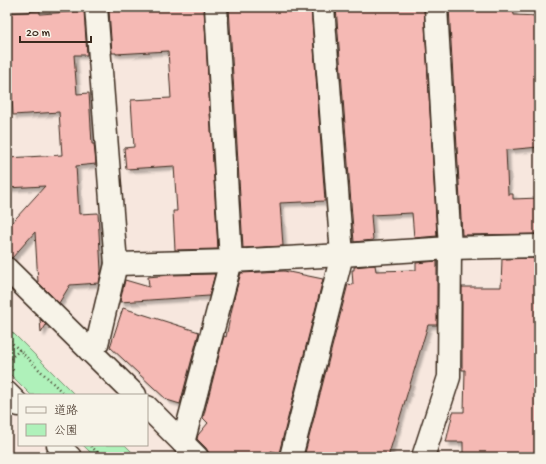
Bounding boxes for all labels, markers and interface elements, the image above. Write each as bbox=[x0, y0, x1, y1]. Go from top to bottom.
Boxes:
scale bar bbox=[20, 18, 91, 44]
text: 20 m bbox=[26, 27, 51, 41]
legend bbox=[18, 394, 148, 446]
text: 道路 bbox=[54, 404, 78, 419]
text: 公園 bbox=[54, 424, 78, 439]

